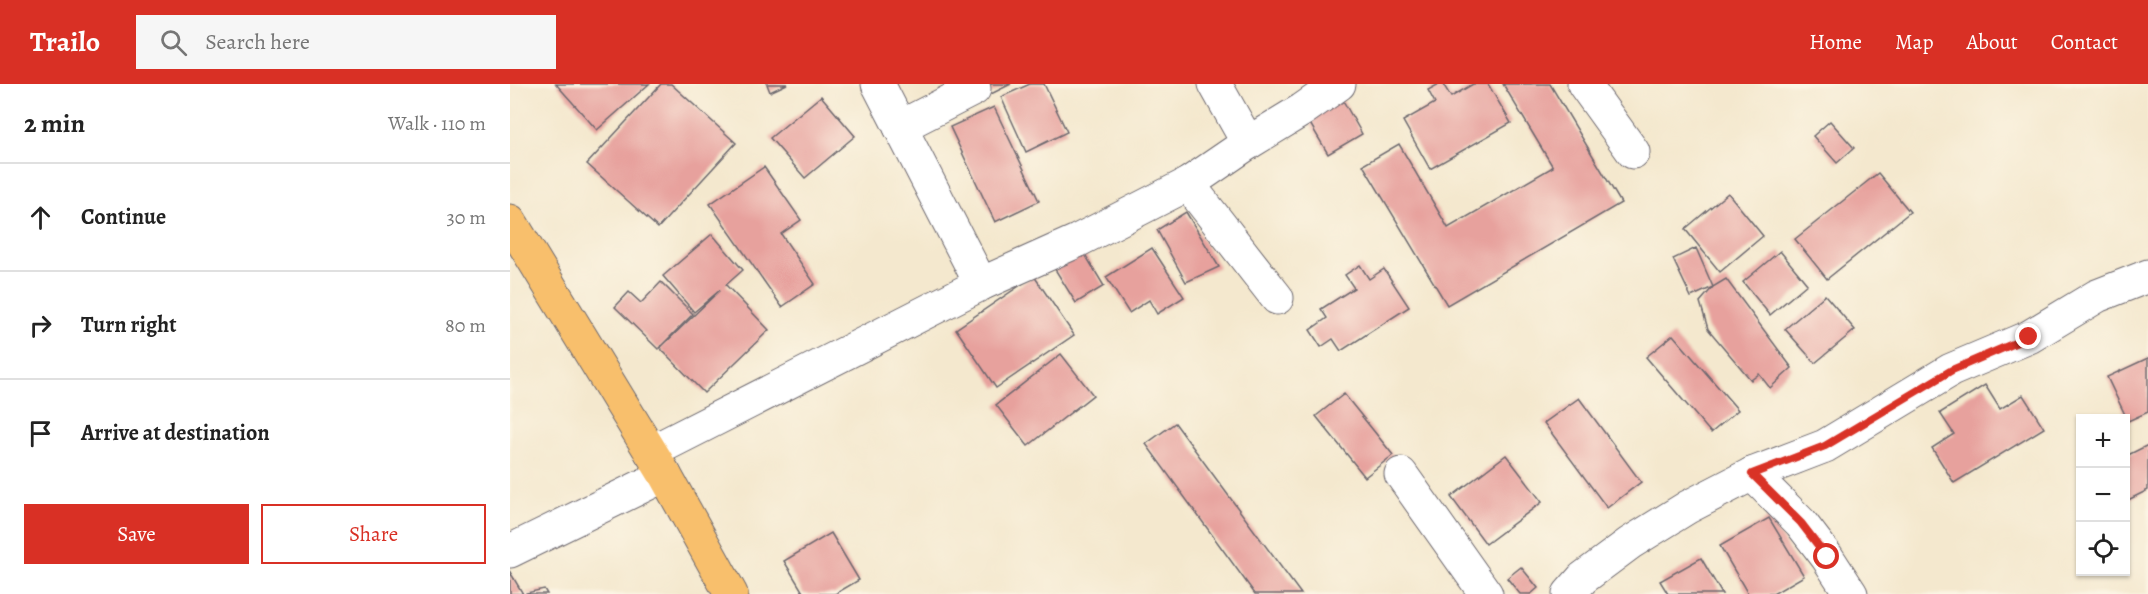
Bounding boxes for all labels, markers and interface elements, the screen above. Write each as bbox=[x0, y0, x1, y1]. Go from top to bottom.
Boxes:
search box bbox=[136, 15, 556, 69]
text: Trailo bbox=[30, 23, 100, 61]
icon: search bbox=[157, 26, 190, 59]
text: Search here bbox=[205, 27, 310, 57]
text: Home bbox=[1809, 28, 1862, 56]
text: Map bbox=[1895, 28, 1933, 56]
text: About bbox=[1966, 28, 2018, 56]
text: Contact bbox=[2051, 28, 2118, 56]
text: 2 min bbox=[24, 106, 85, 141]
text: Walk · 110 m bbox=[388, 110, 486, 137]
icon: ahead bbox=[24, 201, 57, 234]
text: Continue bbox=[81, 202, 166, 232]
text: 30 m bbox=[446, 204, 486, 231]
icon: right bbox=[24, 309, 57, 342]
text: Turn right bbox=[81, 310, 177, 340]
text: 80 m bbox=[445, 312, 486, 339]
route end bbox=[2015, 323, 2041, 349]
map controls bbox=[2076, 414, 2130, 576]
button: + bbox=[2076, 414, 2130, 468]
icon: arrive bbox=[24, 417, 57, 450]
text: Arrive at destination bbox=[81, 418, 270, 448]
button: − bbox=[2076, 468, 2130, 522]
button: Save bbox=[24, 504, 249, 564]
button: Share bbox=[261, 504, 486, 564]
button: locate bbox=[2076, 522, 2130, 576]
route start bbox=[1813, 543, 1839, 569]

